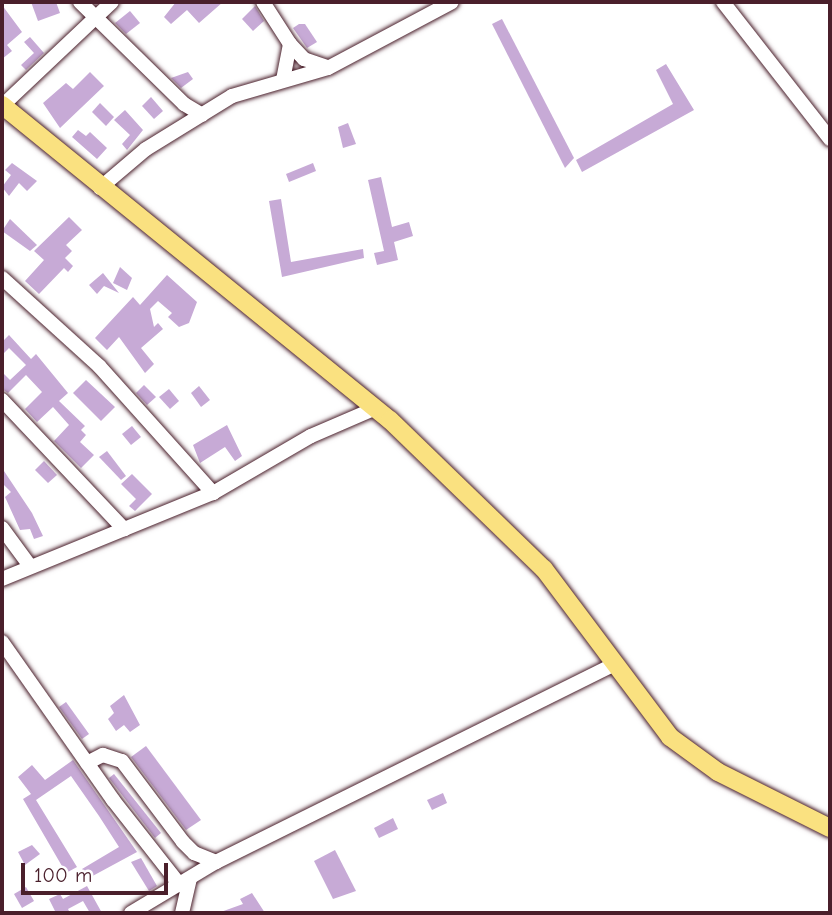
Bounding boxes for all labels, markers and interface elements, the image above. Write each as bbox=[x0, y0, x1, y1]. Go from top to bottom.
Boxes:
scale bar bbox=[24, 848, 172, 892]
text: 100 m bbox=[34, 863, 92, 887]

